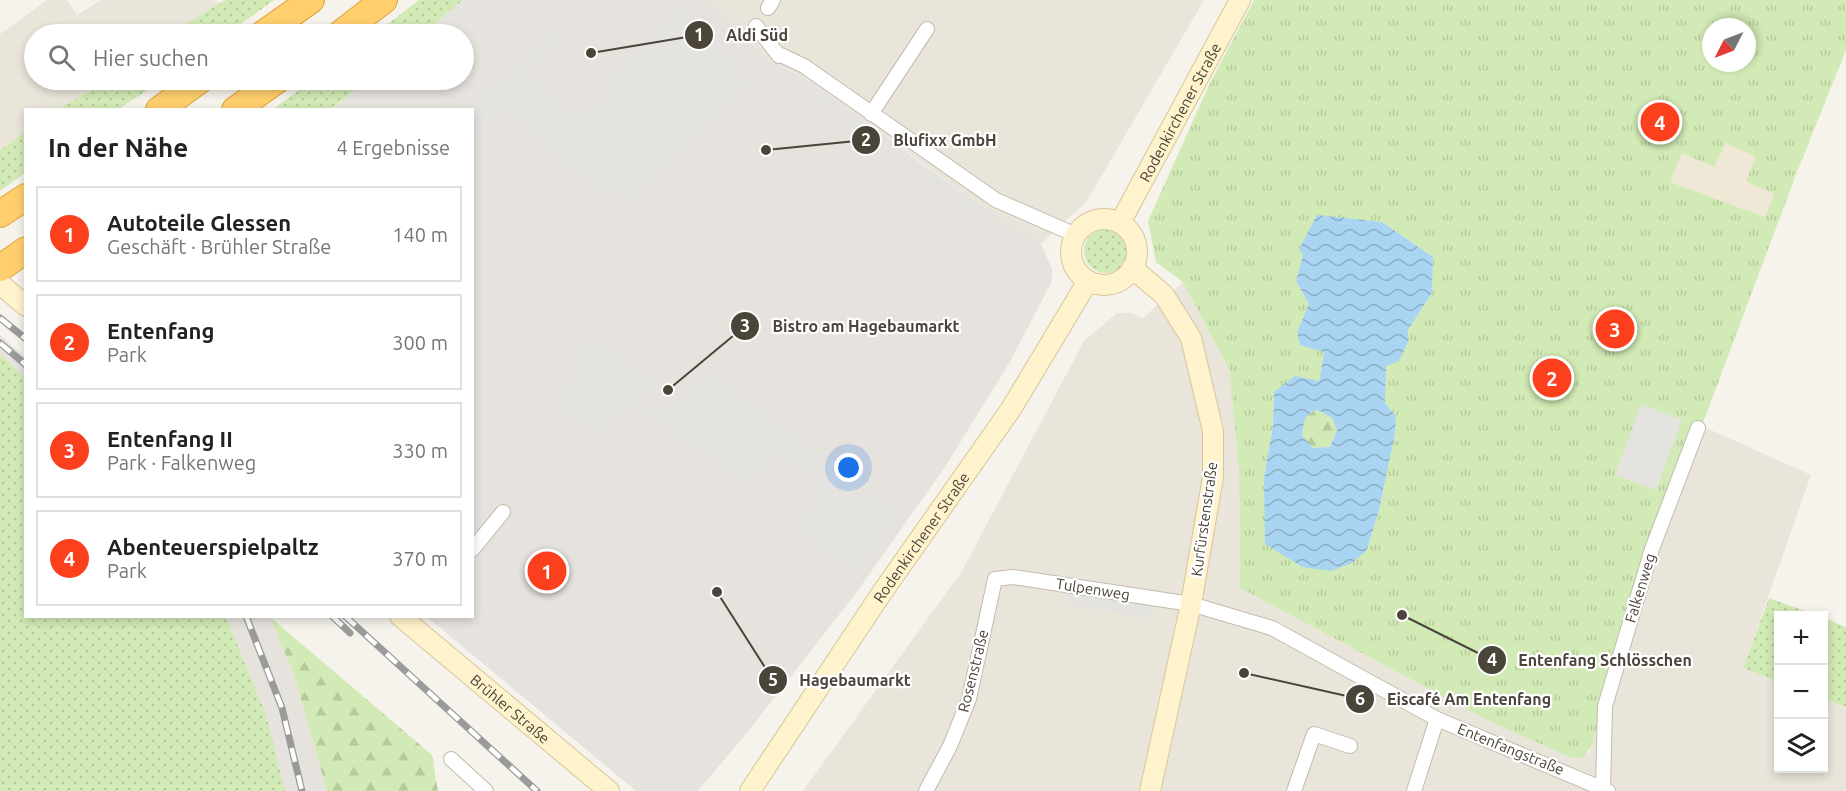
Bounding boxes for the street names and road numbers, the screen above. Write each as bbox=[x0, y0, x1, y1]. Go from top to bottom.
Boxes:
street label: Rodenkirchener Straße bbox=[1136, 40, 1224, 184]
street label: Kurfürstenstraße bbox=[1188, 461, 1220, 577]
street label: Rodenkirchener Straße bbox=[869, 469, 972, 605]
street label: Falkenweg bbox=[1621, 551, 1659, 625]
street label: Tulpenweg bbox=[1055, 575, 1131, 603]
street label: Rosenstraße bbox=[955, 628, 991, 714]
street label: Brühler Straße bbox=[467, 670, 554, 746]
street label: Entenfangstraße bbox=[1455, 720, 1567, 778]

